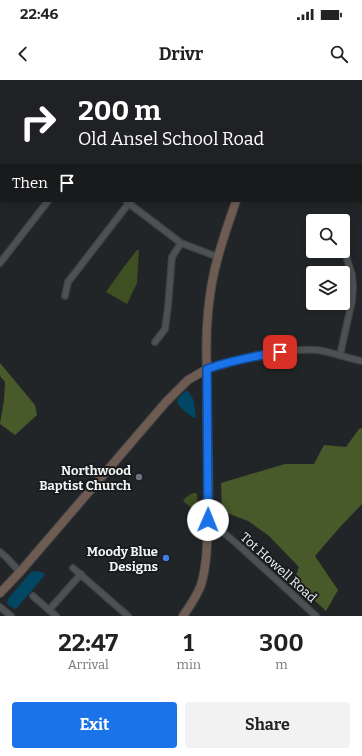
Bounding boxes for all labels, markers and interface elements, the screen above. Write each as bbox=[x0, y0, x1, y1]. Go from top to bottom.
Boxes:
text: 22:46 bbox=[20, 5, 58, 23]
icon: back bbox=[12, 43, 34, 65]
text: Drivr bbox=[159, 43, 203, 65]
icon: search bbox=[328, 43, 350, 65]
text: 200 m bbox=[78, 94, 161, 127]
icon: right bbox=[12, 96, 64, 148]
text: Old Ansel School Road bbox=[78, 128, 264, 150]
icon: arrive bbox=[56, 172, 78, 194]
text: Then bbox=[12, 174, 48, 192]
map controls bbox=[306, 214, 350, 310]
button: search bbox=[306, 214, 350, 258]
button: layers bbox=[306, 266, 350, 310]
pin bbox=[263, 335, 297, 369]
icon: arrive bbox=[269, 341, 291, 363]
place label: Northwood Baptist Church bbox=[39, 463, 132, 493]
marker: Northwood Baptist Church bbox=[134, 472, 144, 482]
position arrow bbox=[187, 499, 229, 541]
street label: Tot Howell Road bbox=[238, 529, 320, 606]
place label: Moody Blue Designs bbox=[87, 544, 158, 574]
marker: Moody Blue Designs bbox=[161, 553, 171, 563]
text: 22:47 bbox=[58, 629, 118, 657]
text: 1 bbox=[184, 629, 194, 657]
text: 300 bbox=[259, 629, 304, 657]
text: Arrival bbox=[68, 657, 109, 672]
text: min bbox=[177, 657, 201, 672]
text: m bbox=[275, 657, 288, 672]
button: Exit bbox=[12, 702, 177, 748]
button: Share bbox=[185, 702, 350, 748]

